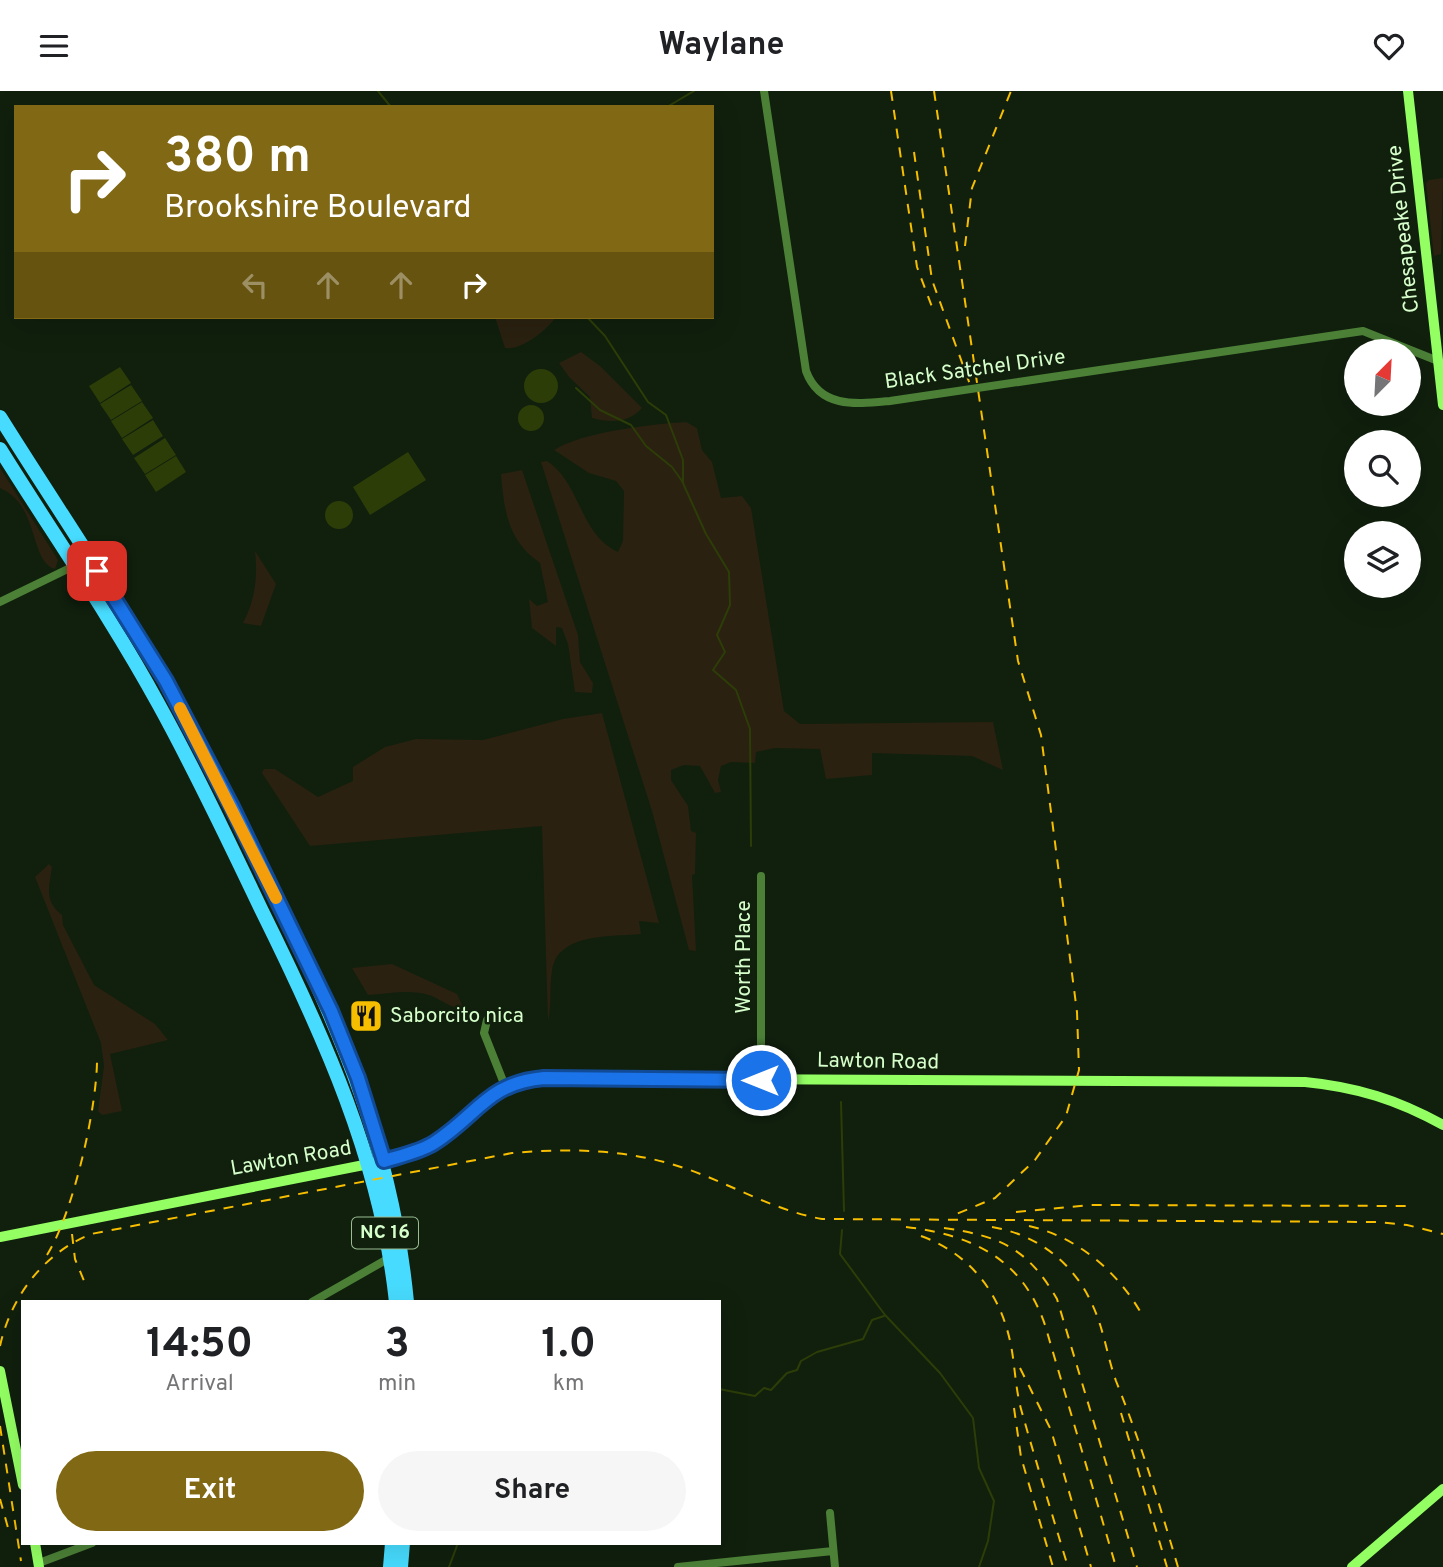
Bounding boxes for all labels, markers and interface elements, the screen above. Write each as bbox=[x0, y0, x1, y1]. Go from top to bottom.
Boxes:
text: Waylane bbox=[659, 26, 784, 66]
icon: menu bbox=[35, 27, 73, 65]
icon: heart bbox=[1370, 27, 1408, 65]
text: 380 m bbox=[164, 128, 311, 190]
icon: right bbox=[49, 133, 140, 224]
street label: Chesapeake Drive bbox=[1382, 144, 1426, 314]
text: Brookshire Boulevard bbox=[164, 189, 472, 229]
icon: left bbox=[236, 266, 274, 304]
icon: ahead bbox=[309, 266, 347, 304]
icon: ahead bbox=[382, 266, 420, 304]
icon: right bbox=[455, 266, 493, 304]
north arrow bbox=[1344, 339, 1421, 417]
map controls bbox=[1344, 339, 1421, 598]
street label: Black Satchel Drive bbox=[883, 344, 1067, 396]
button: search bbox=[1344, 430, 1421, 507]
button: layers bbox=[1344, 521, 1421, 598]
pin bbox=[67, 541, 127, 601]
icon: arrive bbox=[78, 552, 116, 590]
street label: Worth Place bbox=[731, 900, 758, 1014]
restaurant icon: Saborcito nica bbox=[347, 997, 385, 1035]
place label: Saborcito nica bbox=[390, 1003, 524, 1030]
position arrow bbox=[724, 1043, 798, 1117]
street label: Lawton Road bbox=[817, 1047, 939, 1077]
street label: Lawton Road bbox=[228, 1135, 354, 1183]
road number: NC 16 bbox=[352, 1217, 418, 1249]
text: 14:50 bbox=[146, 1319, 253, 1372]
text: 3 bbox=[385, 1319, 410, 1372]
text: 1.0 bbox=[541, 1319, 596, 1372]
text: Arrival bbox=[165, 1370, 234, 1399]
text: min bbox=[378, 1370, 416, 1399]
text: km bbox=[553, 1370, 585, 1399]
button: Exit bbox=[56, 1451, 364, 1531]
button: Share bbox=[378, 1451, 686, 1531]

